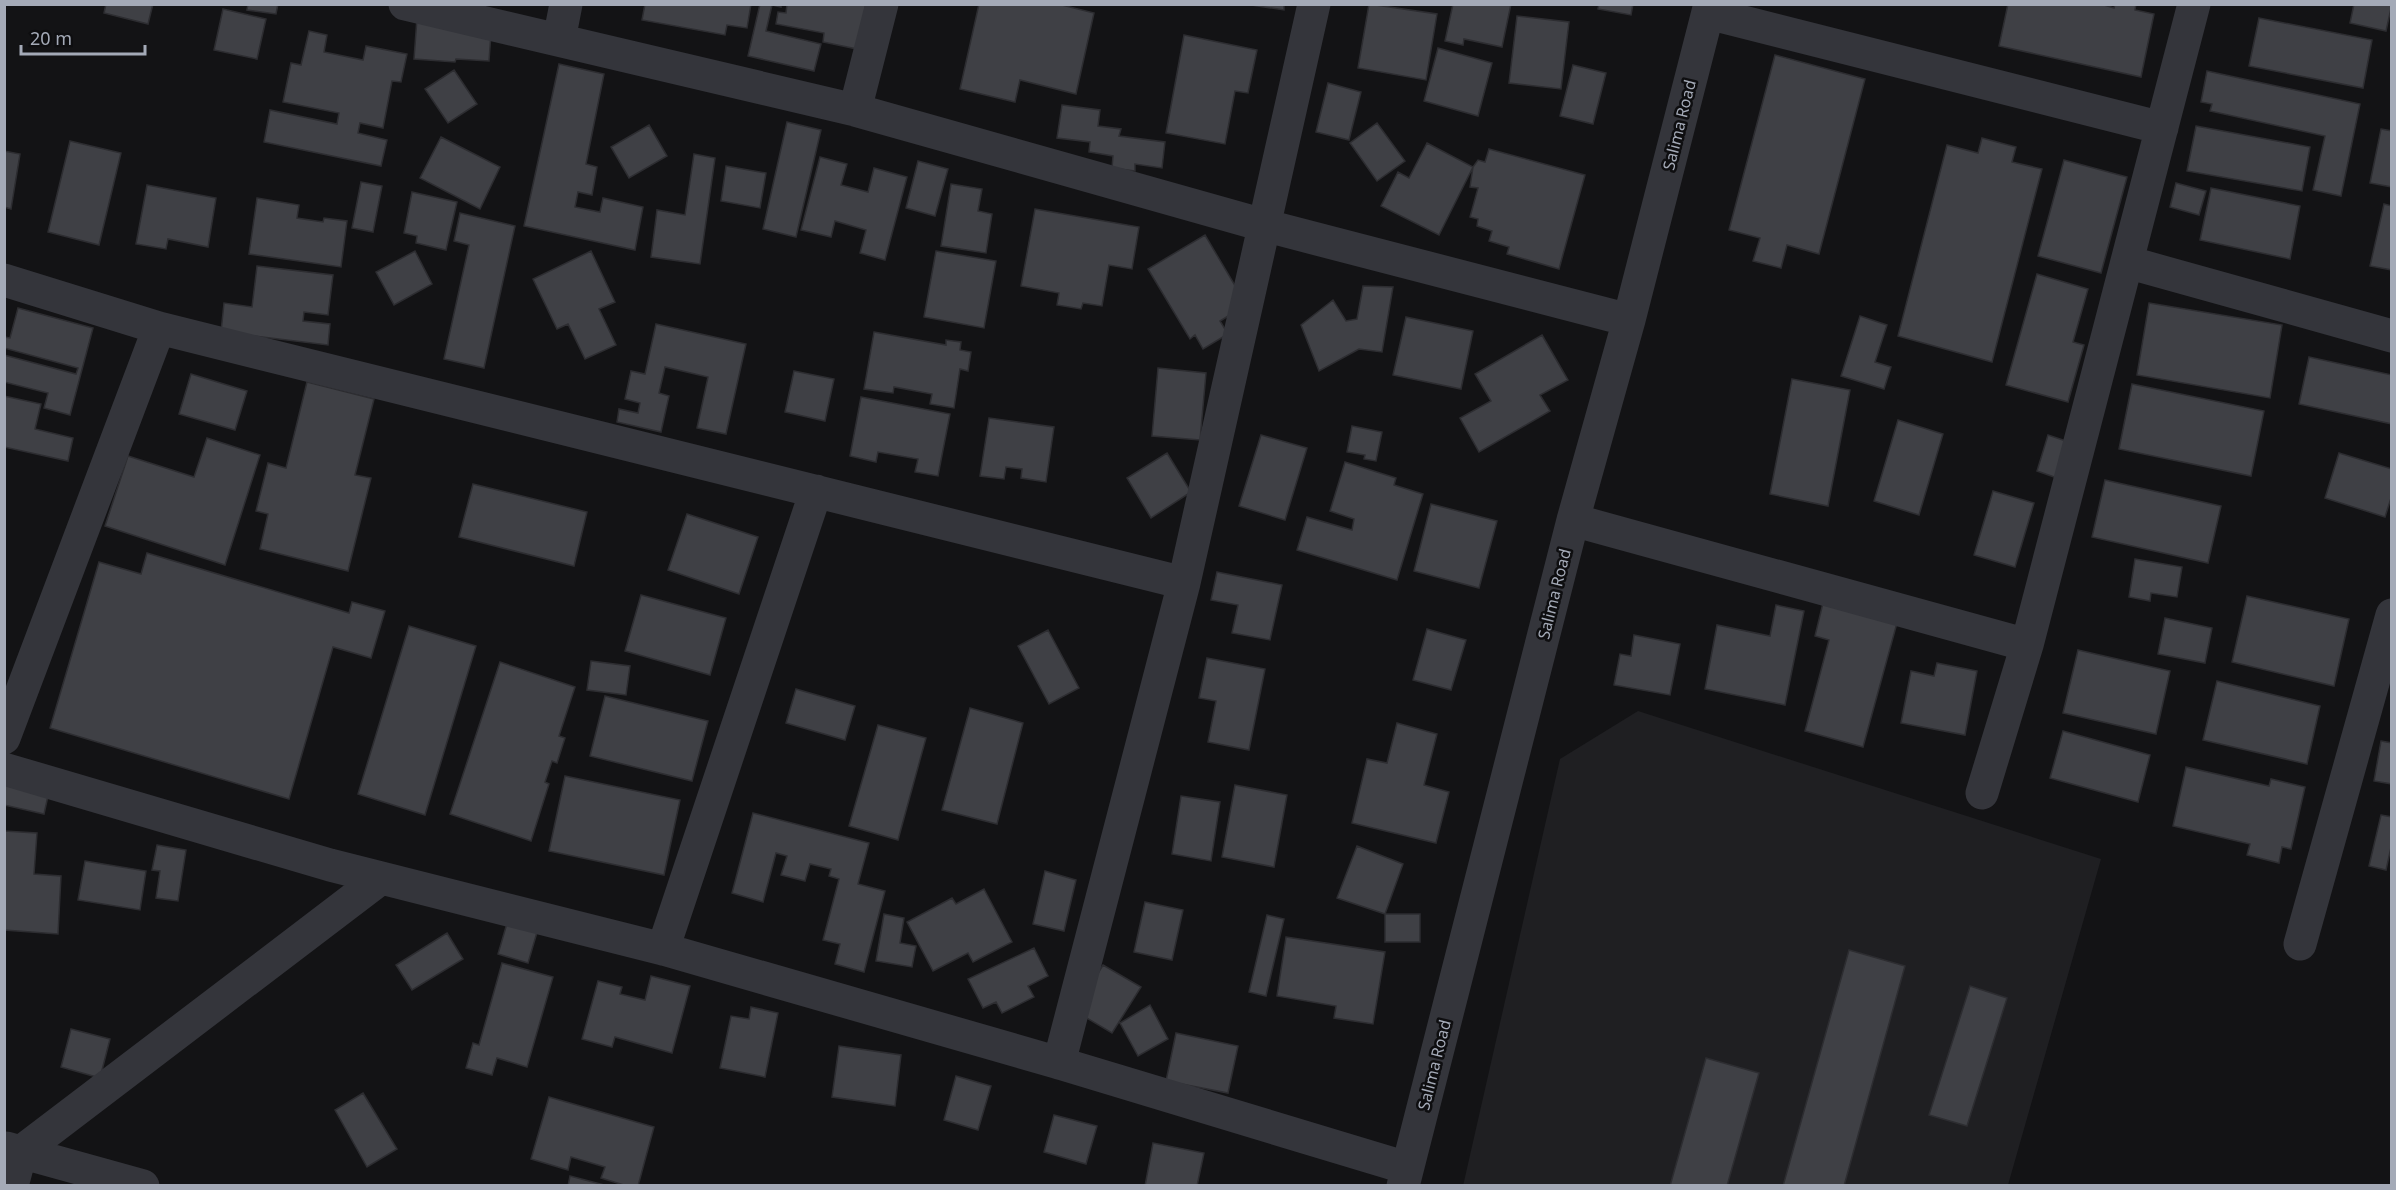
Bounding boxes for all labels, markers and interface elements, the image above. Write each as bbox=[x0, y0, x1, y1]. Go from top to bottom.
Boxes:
scale bar bbox=[21, 18, 146, 56]
text: 20 m bbox=[30, 26, 72, 50]
street label: Salima Road bbox=[1657, 77, 1701, 173]
street label: Salima Road bbox=[1532, 546, 1576, 642]
street label: Salima Road bbox=[1412, 1017, 1456, 1113]

